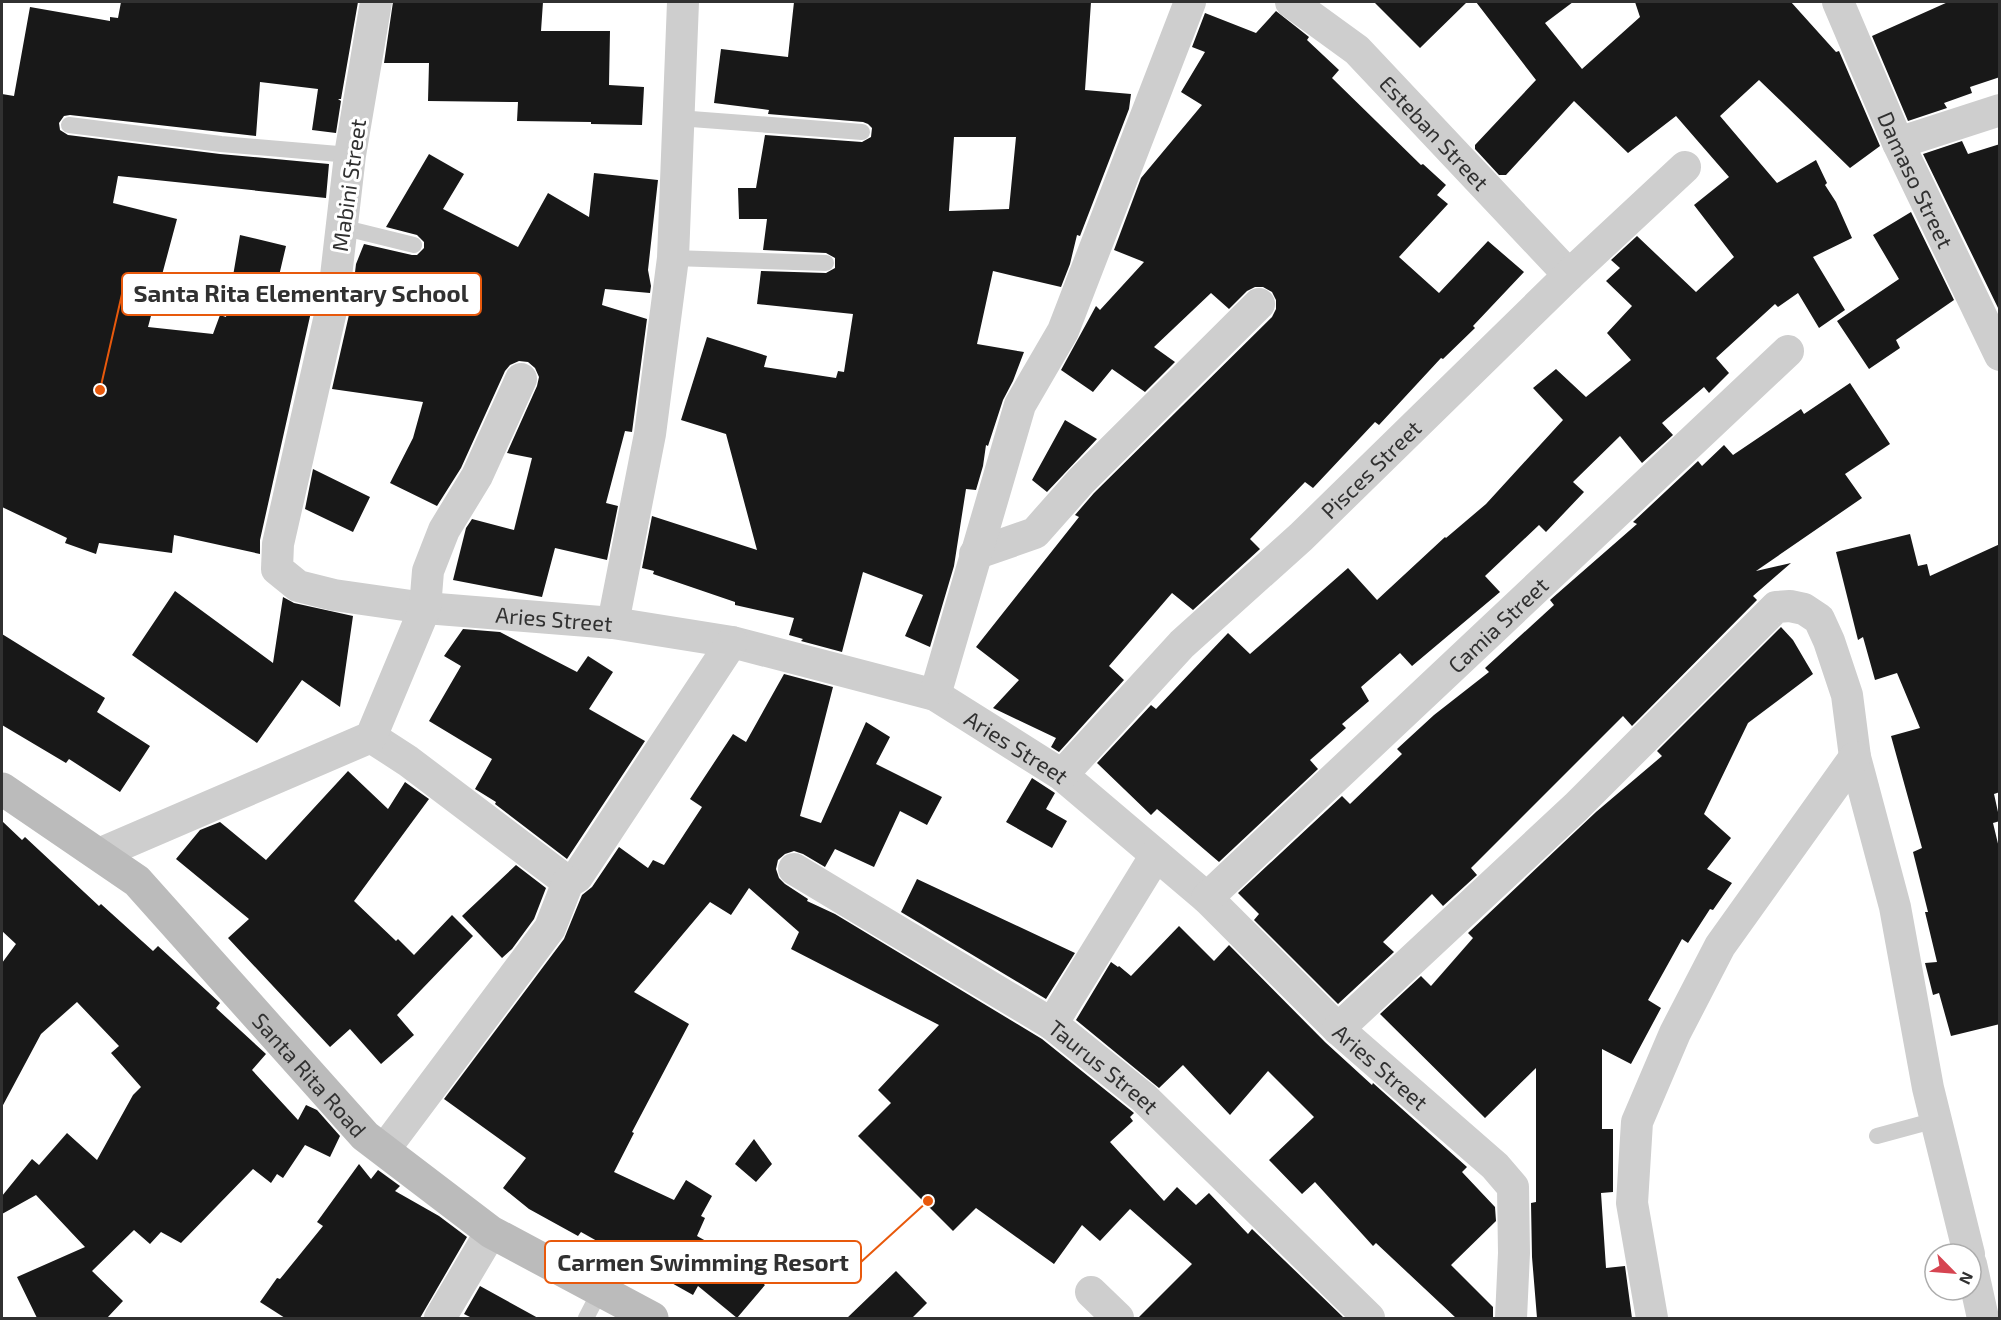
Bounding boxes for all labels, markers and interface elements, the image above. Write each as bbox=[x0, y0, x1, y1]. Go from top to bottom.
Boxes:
street label: Esteban Street bbox=[1375, 70, 1495, 195]
street label: Damaso Street bbox=[1873, 107, 1959, 252]
street label: Mabini Street bbox=[326, 117, 370, 253]
callout: Santa Rita Elementary School bbox=[122, 273, 481, 315]
text: Santa Rita Elementary School bbox=[133, 278, 469, 307]
street label: Pisces Street bbox=[1315, 414, 1426, 523]
street label: Camia Street bbox=[1442, 571, 1553, 678]
street label: Aries Street bbox=[495, 601, 614, 636]
street label: Aries Street bbox=[960, 704, 1074, 788]
street label: Santa Rita Road bbox=[248, 1007, 372, 1142]
street label: Taurus Street bbox=[1044, 1014, 1165, 1118]
street label: Aries Street bbox=[1328, 1018, 1434, 1115]
callout: Carmen Swimming Resort bbox=[545, 1241, 861, 1283]
north arrow bbox=[1923, 1242, 1983, 1302]
text: Carmen Swimming Resort bbox=[557, 1247, 849, 1276]
text: N bbox=[1956, 1269, 1978, 1288]

